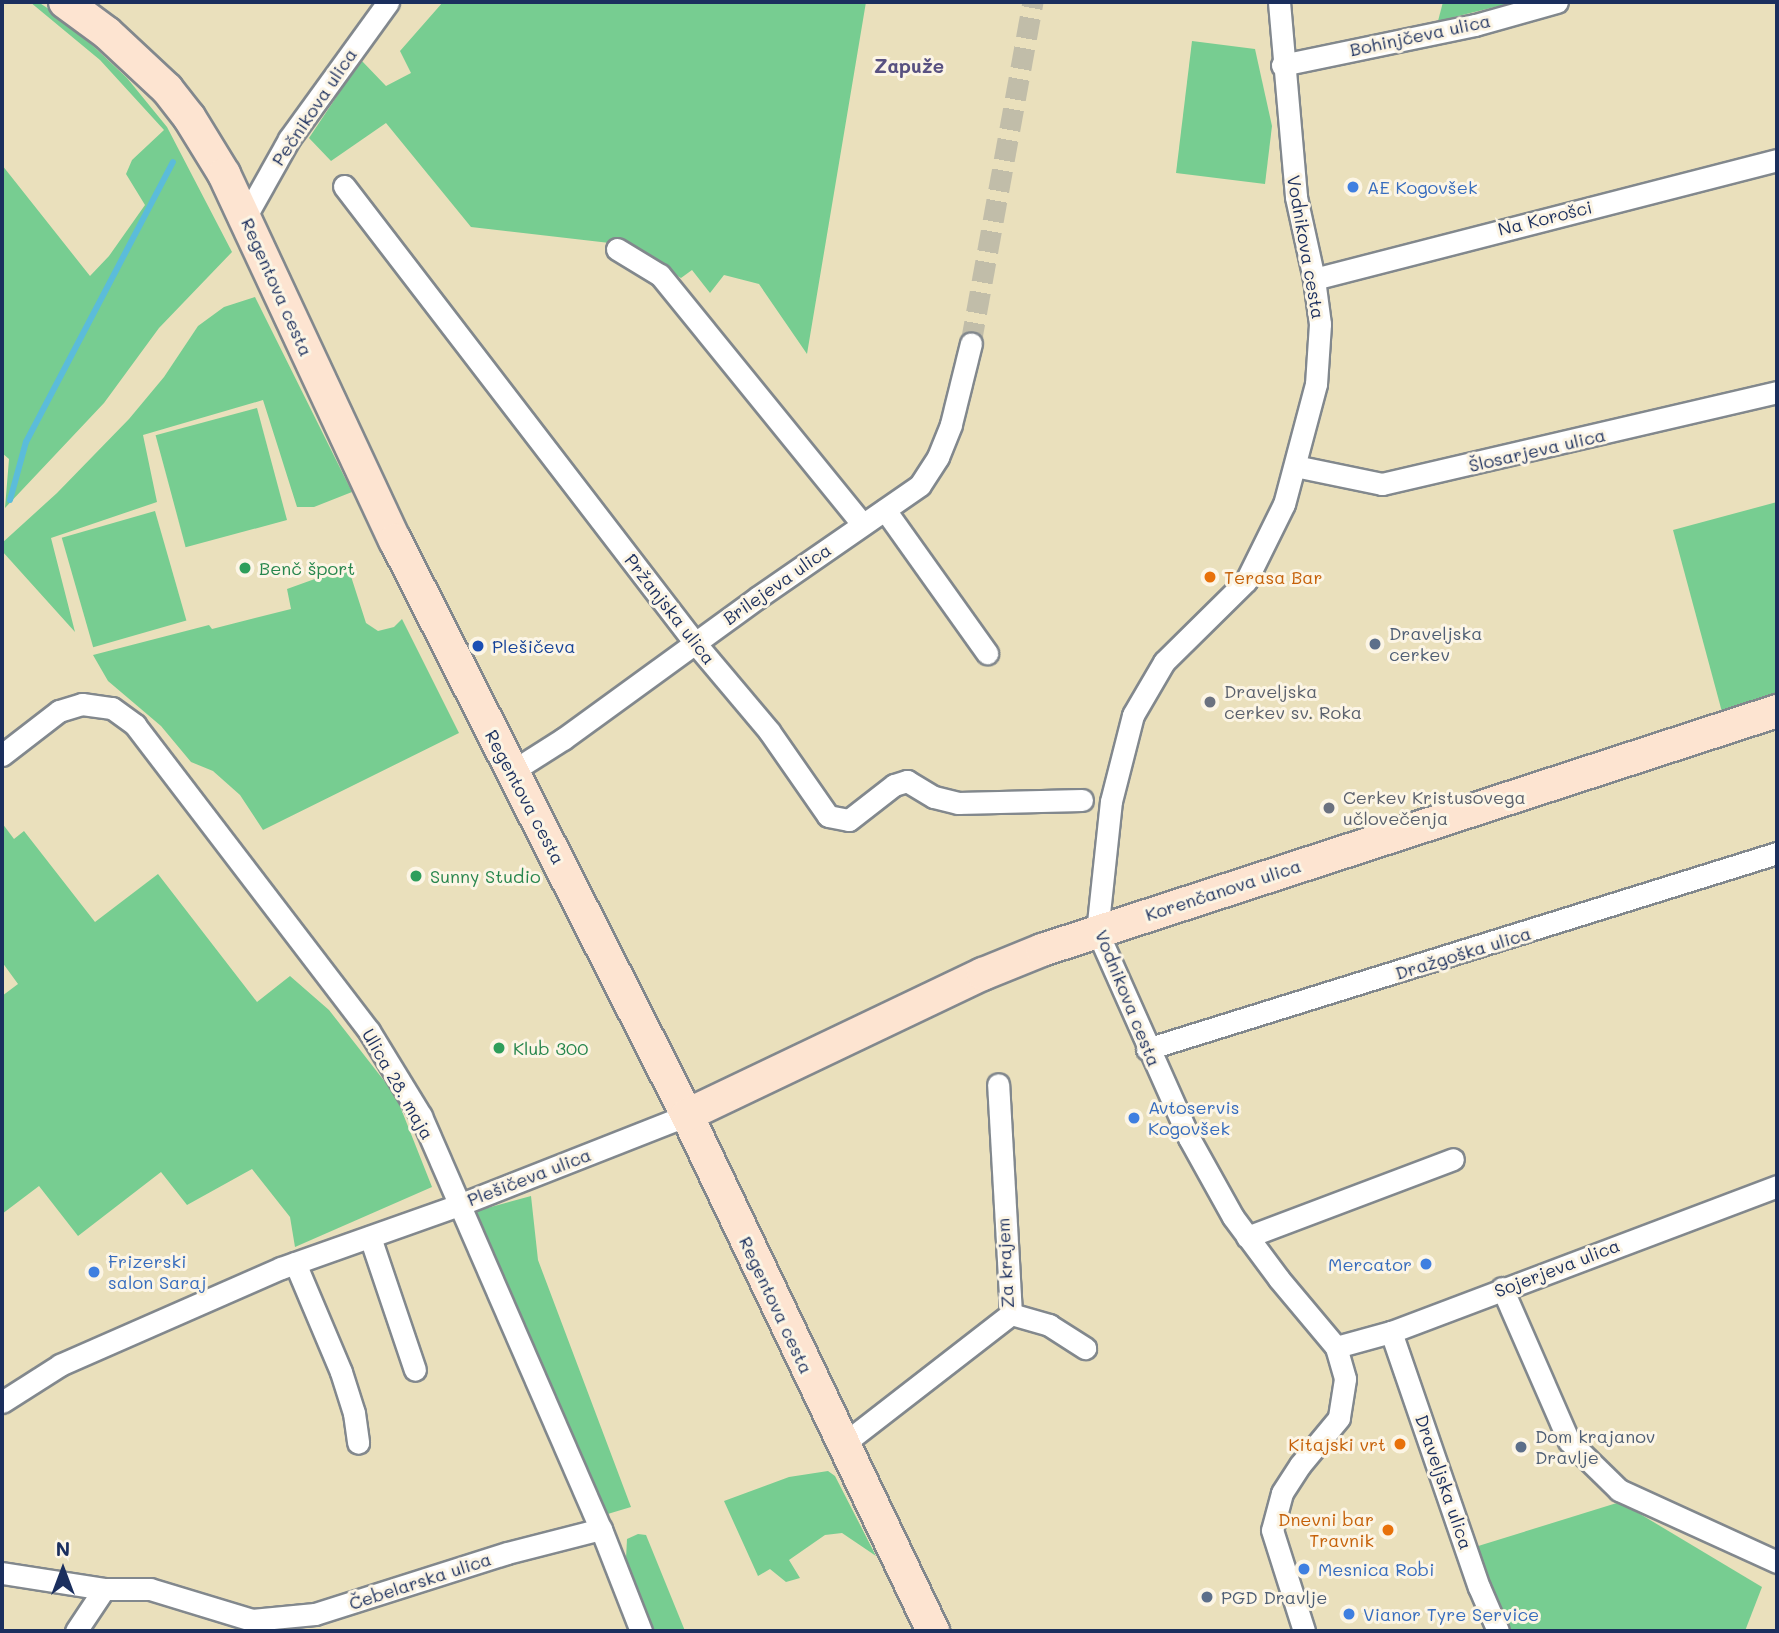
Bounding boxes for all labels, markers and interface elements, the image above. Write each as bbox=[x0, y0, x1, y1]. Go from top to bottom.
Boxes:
street label: Bohinjčeva ulica bbox=[1348, 10, 1492, 60]
street label: Pečnikova ulica bbox=[267, 44, 361, 170]
district label: Zapuže bbox=[874, 55, 944, 77]
street label: Vodnikova cesta bbox=[1283, 173, 1329, 321]
place label: AE Kogovšek bbox=[1367, 176, 1478, 198]
marker: AE Kogovšek bbox=[1345, 179, 1361, 195]
street label: Na Korošci bbox=[1496, 196, 1594, 240]
street label: Regentova cesta bbox=[237, 215, 317, 359]
street label: Šlosarjeva ulica bbox=[1467, 424, 1607, 476]
street label: Brilejeva ulica bbox=[719, 539, 835, 629]
street label: Pržanjska ulica bbox=[620, 549, 720, 669]
place label: Benč šport bbox=[259, 557, 355, 579]
marker: Benč šport bbox=[237, 560, 253, 576]
place label: Terasa Bar bbox=[1224, 566, 1323, 588]
marker: Terasa Bar bbox=[1202, 569, 1218, 585]
place label: Draveljska cerkev bbox=[1389, 623, 1482, 666]
place label: Plešičeva bbox=[492, 635, 575, 657]
marker: Draveljska cerkev bbox=[1367, 636, 1383, 652]
marker: Plešičeva bbox=[470, 638, 486, 654]
place label: Draveljska cerkev sv. Roka bbox=[1224, 681, 1362, 724]
marker: Draveljska cerkev sv. Roka bbox=[1202, 694, 1218, 710]
street label: Regentova cesta bbox=[481, 726, 569, 868]
place label: Cerkev Kristusovega učlovečenja bbox=[1343, 787, 1526, 830]
marker: Cerkev Kristusovega učlovečenja bbox=[1321, 800, 1337, 816]
street label: Korenčanova ulica bbox=[1142, 855, 1304, 925]
place label: Sunny Studio bbox=[430, 865, 541, 887]
marker: Sunny Studio bbox=[408, 868, 424, 884]
street label: Dražgoška ulica bbox=[1393, 922, 1533, 984]
street label: Vodnikova cesta bbox=[1091, 927, 1165, 1069]
street label: Ulica 28. maja bbox=[358, 1025, 438, 1143]
place label: Klub 300 bbox=[513, 1037, 588, 1059]
marker: Klub 300 bbox=[491, 1040, 507, 1056]
place label: Avtoservis Kogovšek bbox=[1148, 1097, 1239, 1140]
marker: Avtoservis Kogovšek bbox=[1126, 1110, 1142, 1126]
street label: Plešičeva ulica bbox=[464, 1143, 594, 1211]
street label: Za krajem bbox=[992, 1217, 1018, 1309]
street label: Regentova cesta bbox=[735, 1233, 817, 1377]
street label: Sojerjeva ulica bbox=[1491, 1234, 1623, 1302]
place label: Frizerski salon Saraj bbox=[108, 1251, 207, 1294]
place label: Mercator bbox=[1328, 1253, 1412, 1275]
marker: Mercator bbox=[1418, 1256, 1434, 1272]
marker: Frizerski salon Saraj bbox=[86, 1264, 102, 1280]
street label: Draveljska ulica bbox=[1411, 1412, 1477, 1552]
place label: Dom krajanov Dravlje bbox=[1535, 1426, 1655, 1468]
place label: Kitajski vrt bbox=[1288, 1433, 1386, 1455]
marker: Kitajski vrt bbox=[1392, 1436, 1408, 1452]
marker: Dom krajanov Dravlje bbox=[1513, 1439, 1529, 1455]
place label: Dnevni bar Travnik bbox=[1278, 1509, 1374, 1552]
marker: Dnevni bar Travnik bbox=[1380, 1522, 1396, 1538]
north arrow bbox=[28, 1535, 98, 1605]
text: N bbox=[56, 1536, 70, 1561]
street label: Čebelarska ulica bbox=[346, 1548, 494, 1614]
place label: Mesnica Robi bbox=[1318, 1558, 1434, 1580]
marker: Mesnica Robi bbox=[1296, 1561, 1312, 1577]
place label: PGD Dravlje bbox=[1221, 1586, 1327, 1608]
marker: PGD Dravlje bbox=[1199, 1589, 1215, 1605]
place label: Vianor Tyre Service bbox=[1363, 1603, 1539, 1625]
marker: Vianor Tyre Service bbox=[1341, 1606, 1357, 1622]

